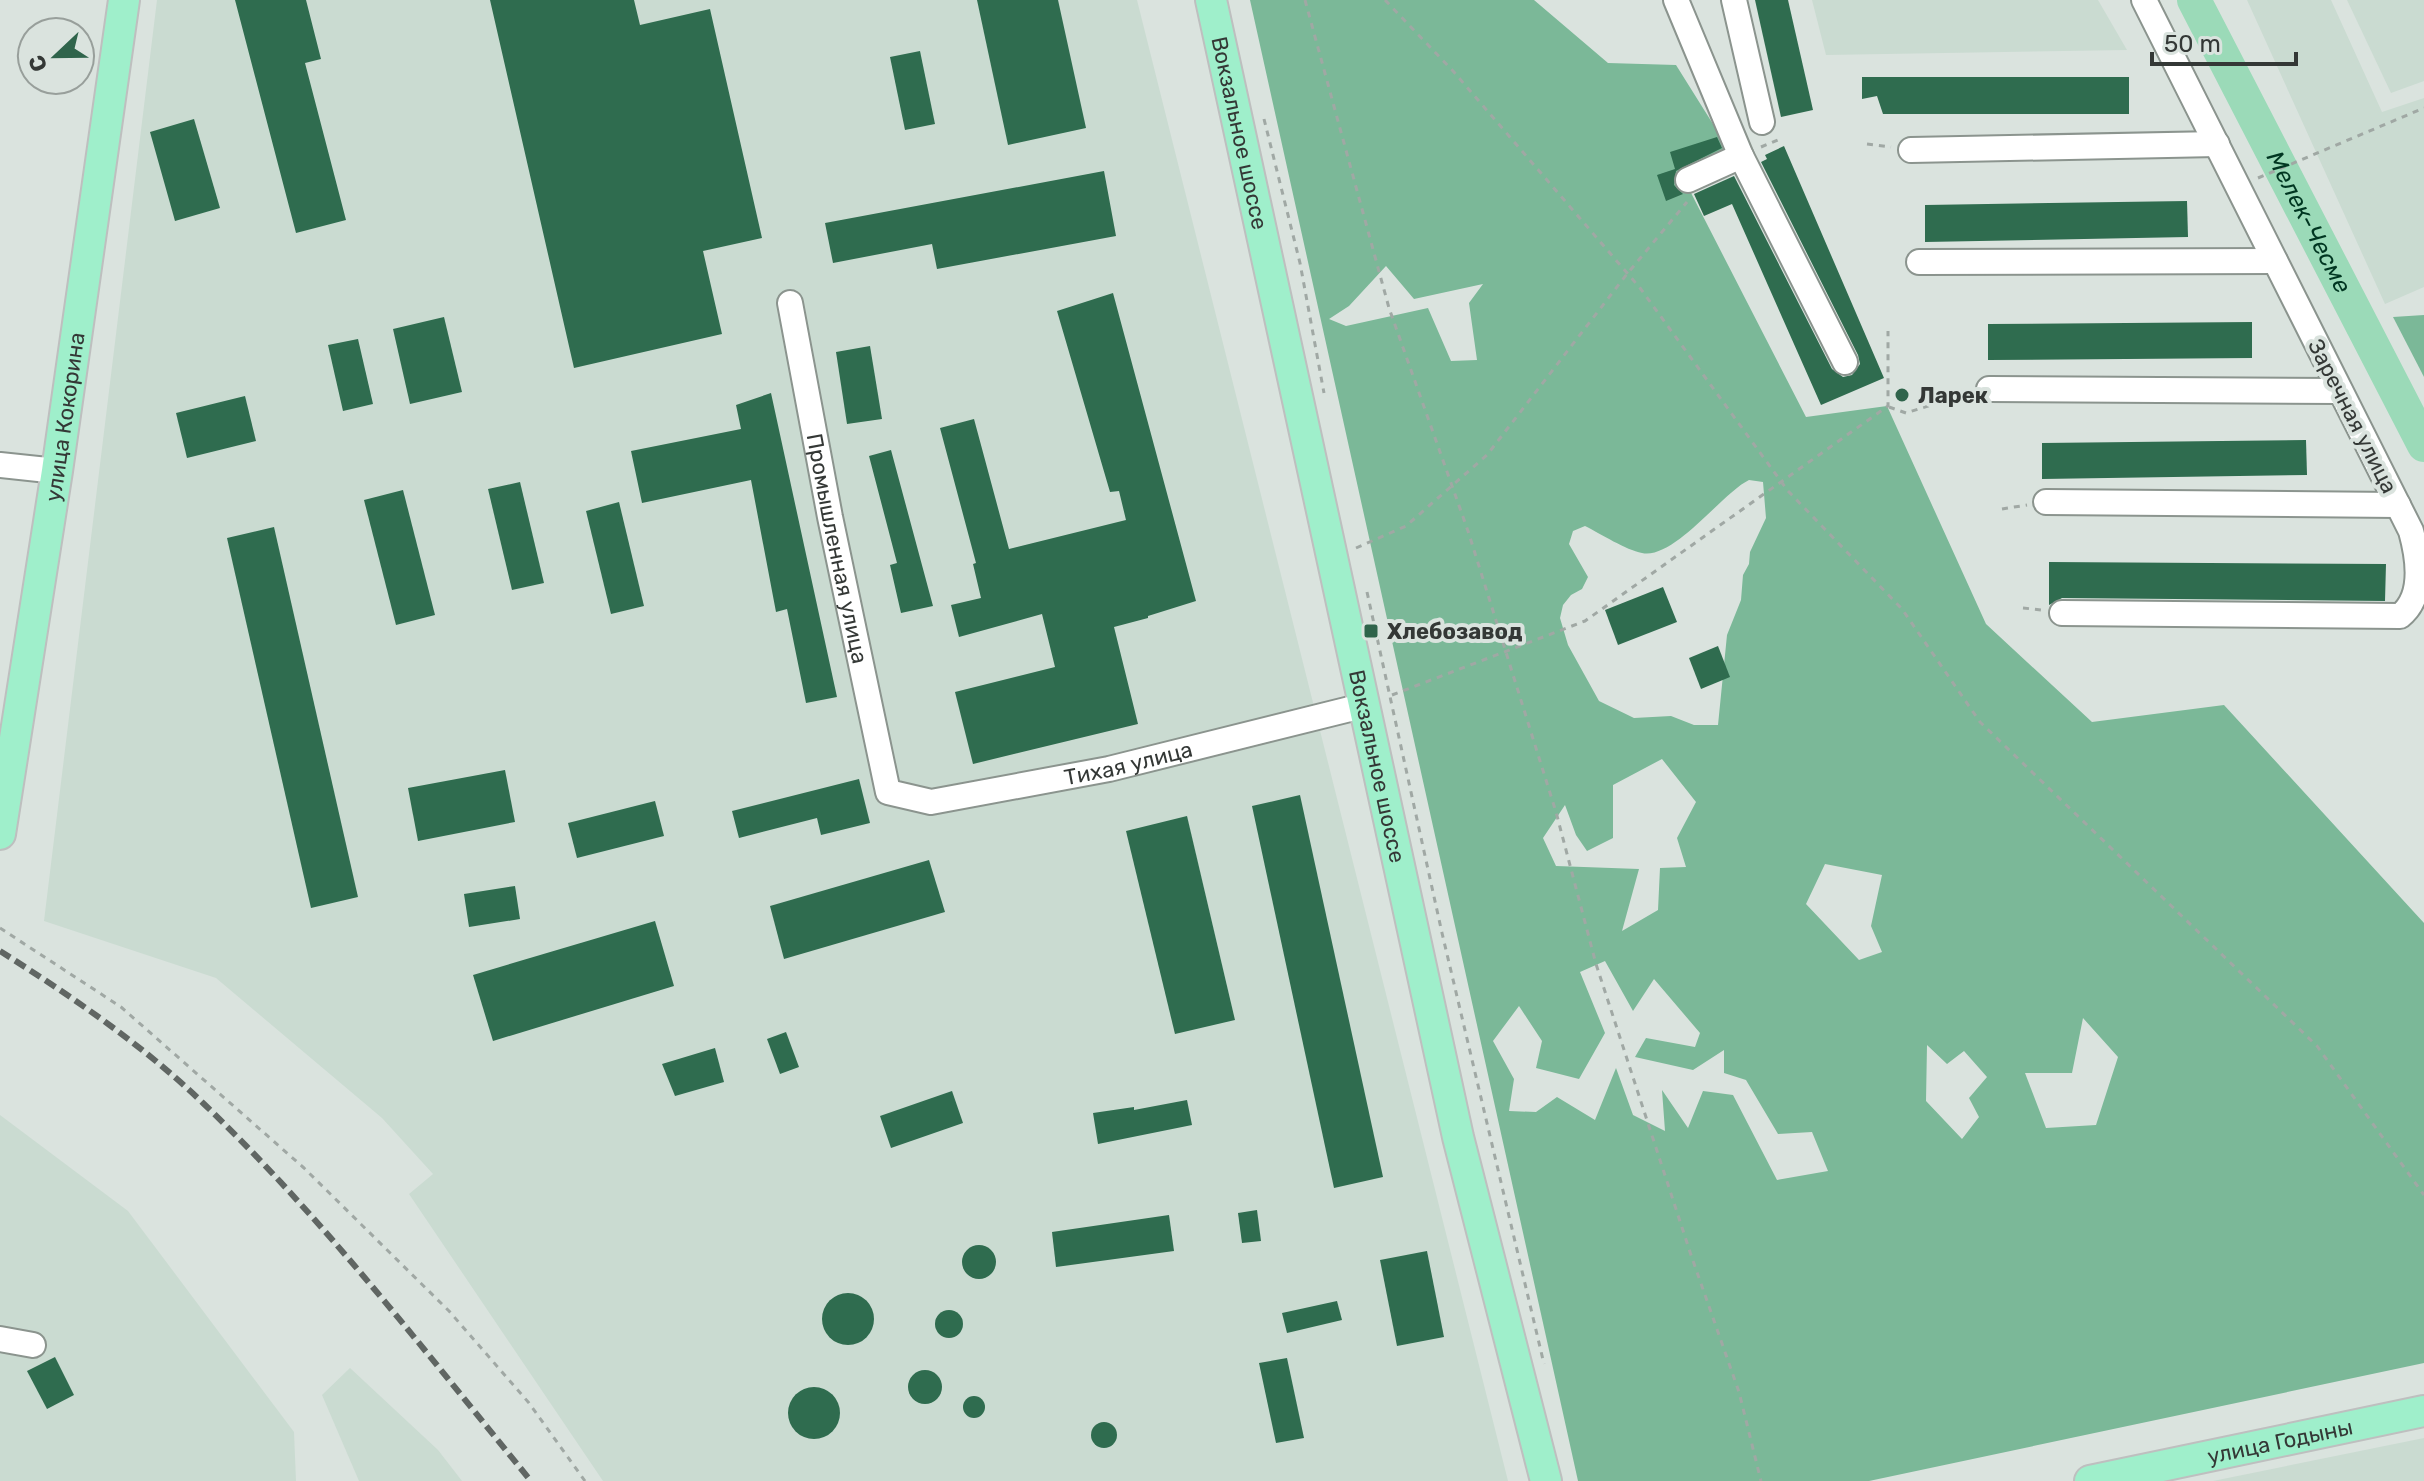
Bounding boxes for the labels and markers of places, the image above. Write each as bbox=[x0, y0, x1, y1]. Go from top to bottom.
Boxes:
place label: Ларек bbox=[1918, 382, 1988, 409]
marker: Ларек bbox=[1893, 386, 1911, 404]
place label: Хлебозавод bbox=[1387, 618, 1522, 645]
marker: Хлебозавод bbox=[1362, 622, 1380, 640]

